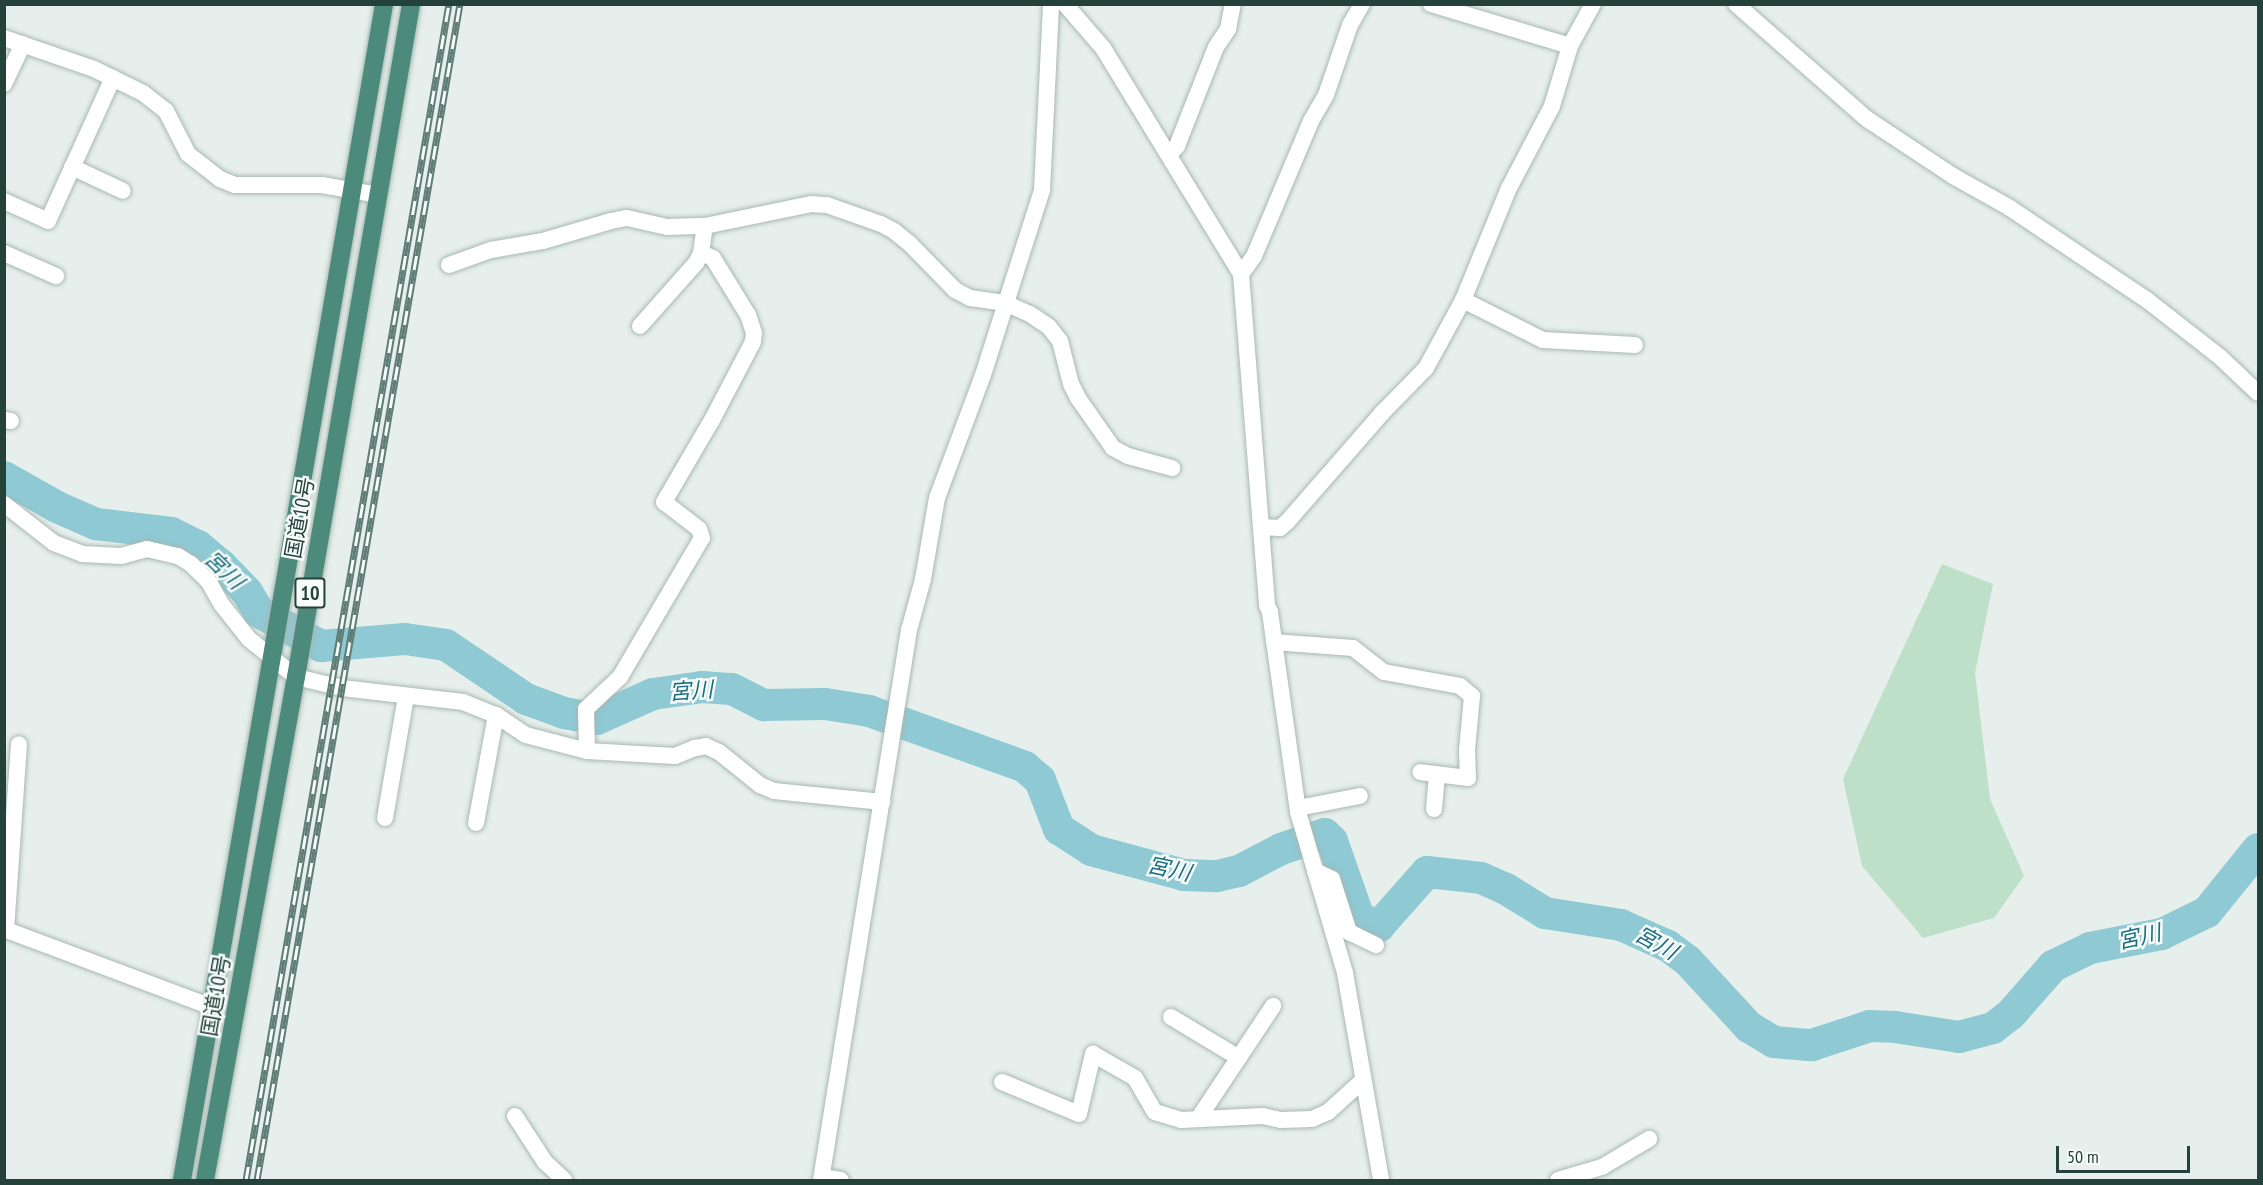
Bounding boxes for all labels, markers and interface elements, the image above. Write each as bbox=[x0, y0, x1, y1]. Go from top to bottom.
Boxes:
street label: 国道10号 bbox=[280, 475, 320, 561]
water label: 宮川 bbox=[199, 545, 249, 595]
road number: 10 bbox=[294, 576, 326, 610]
water label: 宮川 bbox=[668, 676, 714, 706]
water label: 宮川 bbox=[1145, 852, 1193, 886]
water label: 宮川 bbox=[2115, 919, 2163, 955]
water label: 宮川 bbox=[1630, 921, 1682, 965]
street label: 国道10号 bbox=[196, 953, 236, 1039]
scale bar bbox=[2059, 1134, 2192, 1172]
text: 50 m bbox=[2067, 1145, 2099, 1168]

